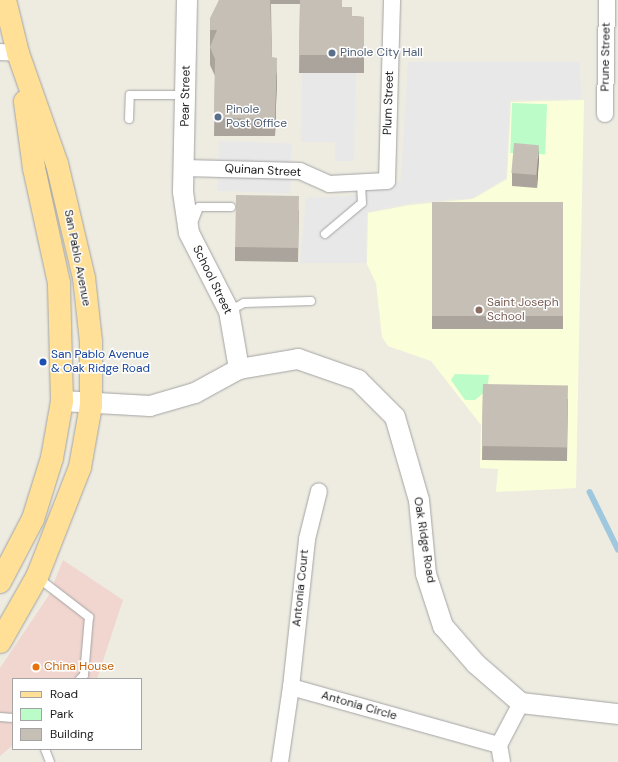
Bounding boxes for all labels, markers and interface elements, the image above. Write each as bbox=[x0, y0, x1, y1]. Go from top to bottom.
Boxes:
street label: Prune Street bbox=[598, 22, 614, 92]
place label: Pinole City Hall bbox=[340, 46, 423, 60]
marker: Pinole City Hall bbox=[327, 48, 337, 58]
street label: Pear Street bbox=[178, 65, 194, 127]
street label: Plum Street bbox=[381, 71, 397, 135]
place label: Pinole Post Office bbox=[226, 103, 287, 131]
marker: Pinole Post Office bbox=[213, 112, 223, 122]
street label: Quinan Street bbox=[224, 162, 302, 180]
street label: San Pablo Avenue bbox=[61, 209, 93, 307]
street label: School Street bbox=[189, 243, 235, 317]
place label: Saint Joseph School bbox=[487, 296, 559, 324]
marker: Saint Joseph School bbox=[474, 305, 484, 315]
place label: San Pablo Avenue & Oak Ridge Road bbox=[51, 348, 150, 376]
marker: San Pablo Avenue & Oak Ridge Road bbox=[38, 357, 48, 367]
street label: Oak Ridge Road bbox=[410, 496, 438, 584]
street label: Antonia Court bbox=[290, 549, 312, 627]
place label: China House bbox=[44, 660, 114, 674]
marker: China House bbox=[31, 662, 41, 672]
legend bbox=[12, 678, 142, 750]
text: Road bbox=[50, 686, 78, 702]
street label: Antonia Circle bbox=[320, 688, 398, 724]
text: Park bbox=[50, 706, 74, 722]
text: Building bbox=[50, 726, 94, 742]

